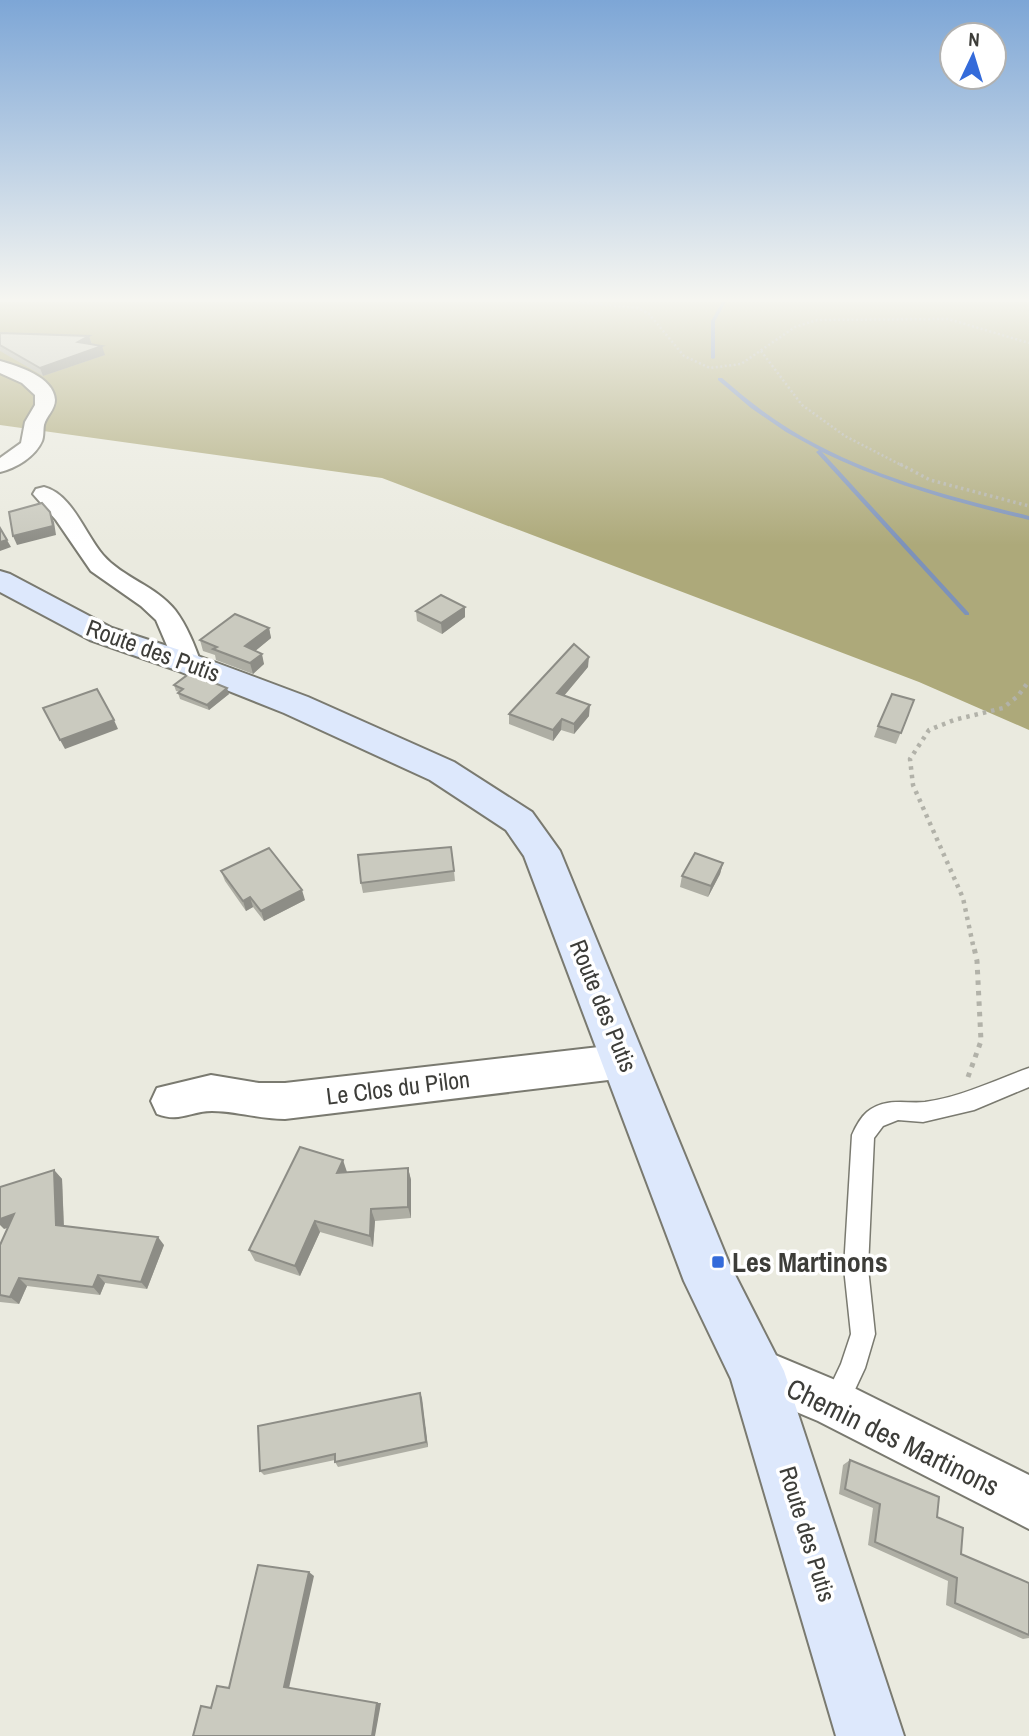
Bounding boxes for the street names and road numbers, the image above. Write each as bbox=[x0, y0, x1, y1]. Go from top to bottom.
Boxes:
street label: Route des Putis bbox=[82, 611, 225, 689]
street label: Route des Putis bbox=[563, 935, 645, 1077]
street label: Le Clos du Pilon bbox=[324, 1062, 472, 1112]
street label: Chemin des Martinons bbox=[780, 1369, 1006, 1505]
street label: Route des Putis bbox=[772, 1462, 844, 1605]

